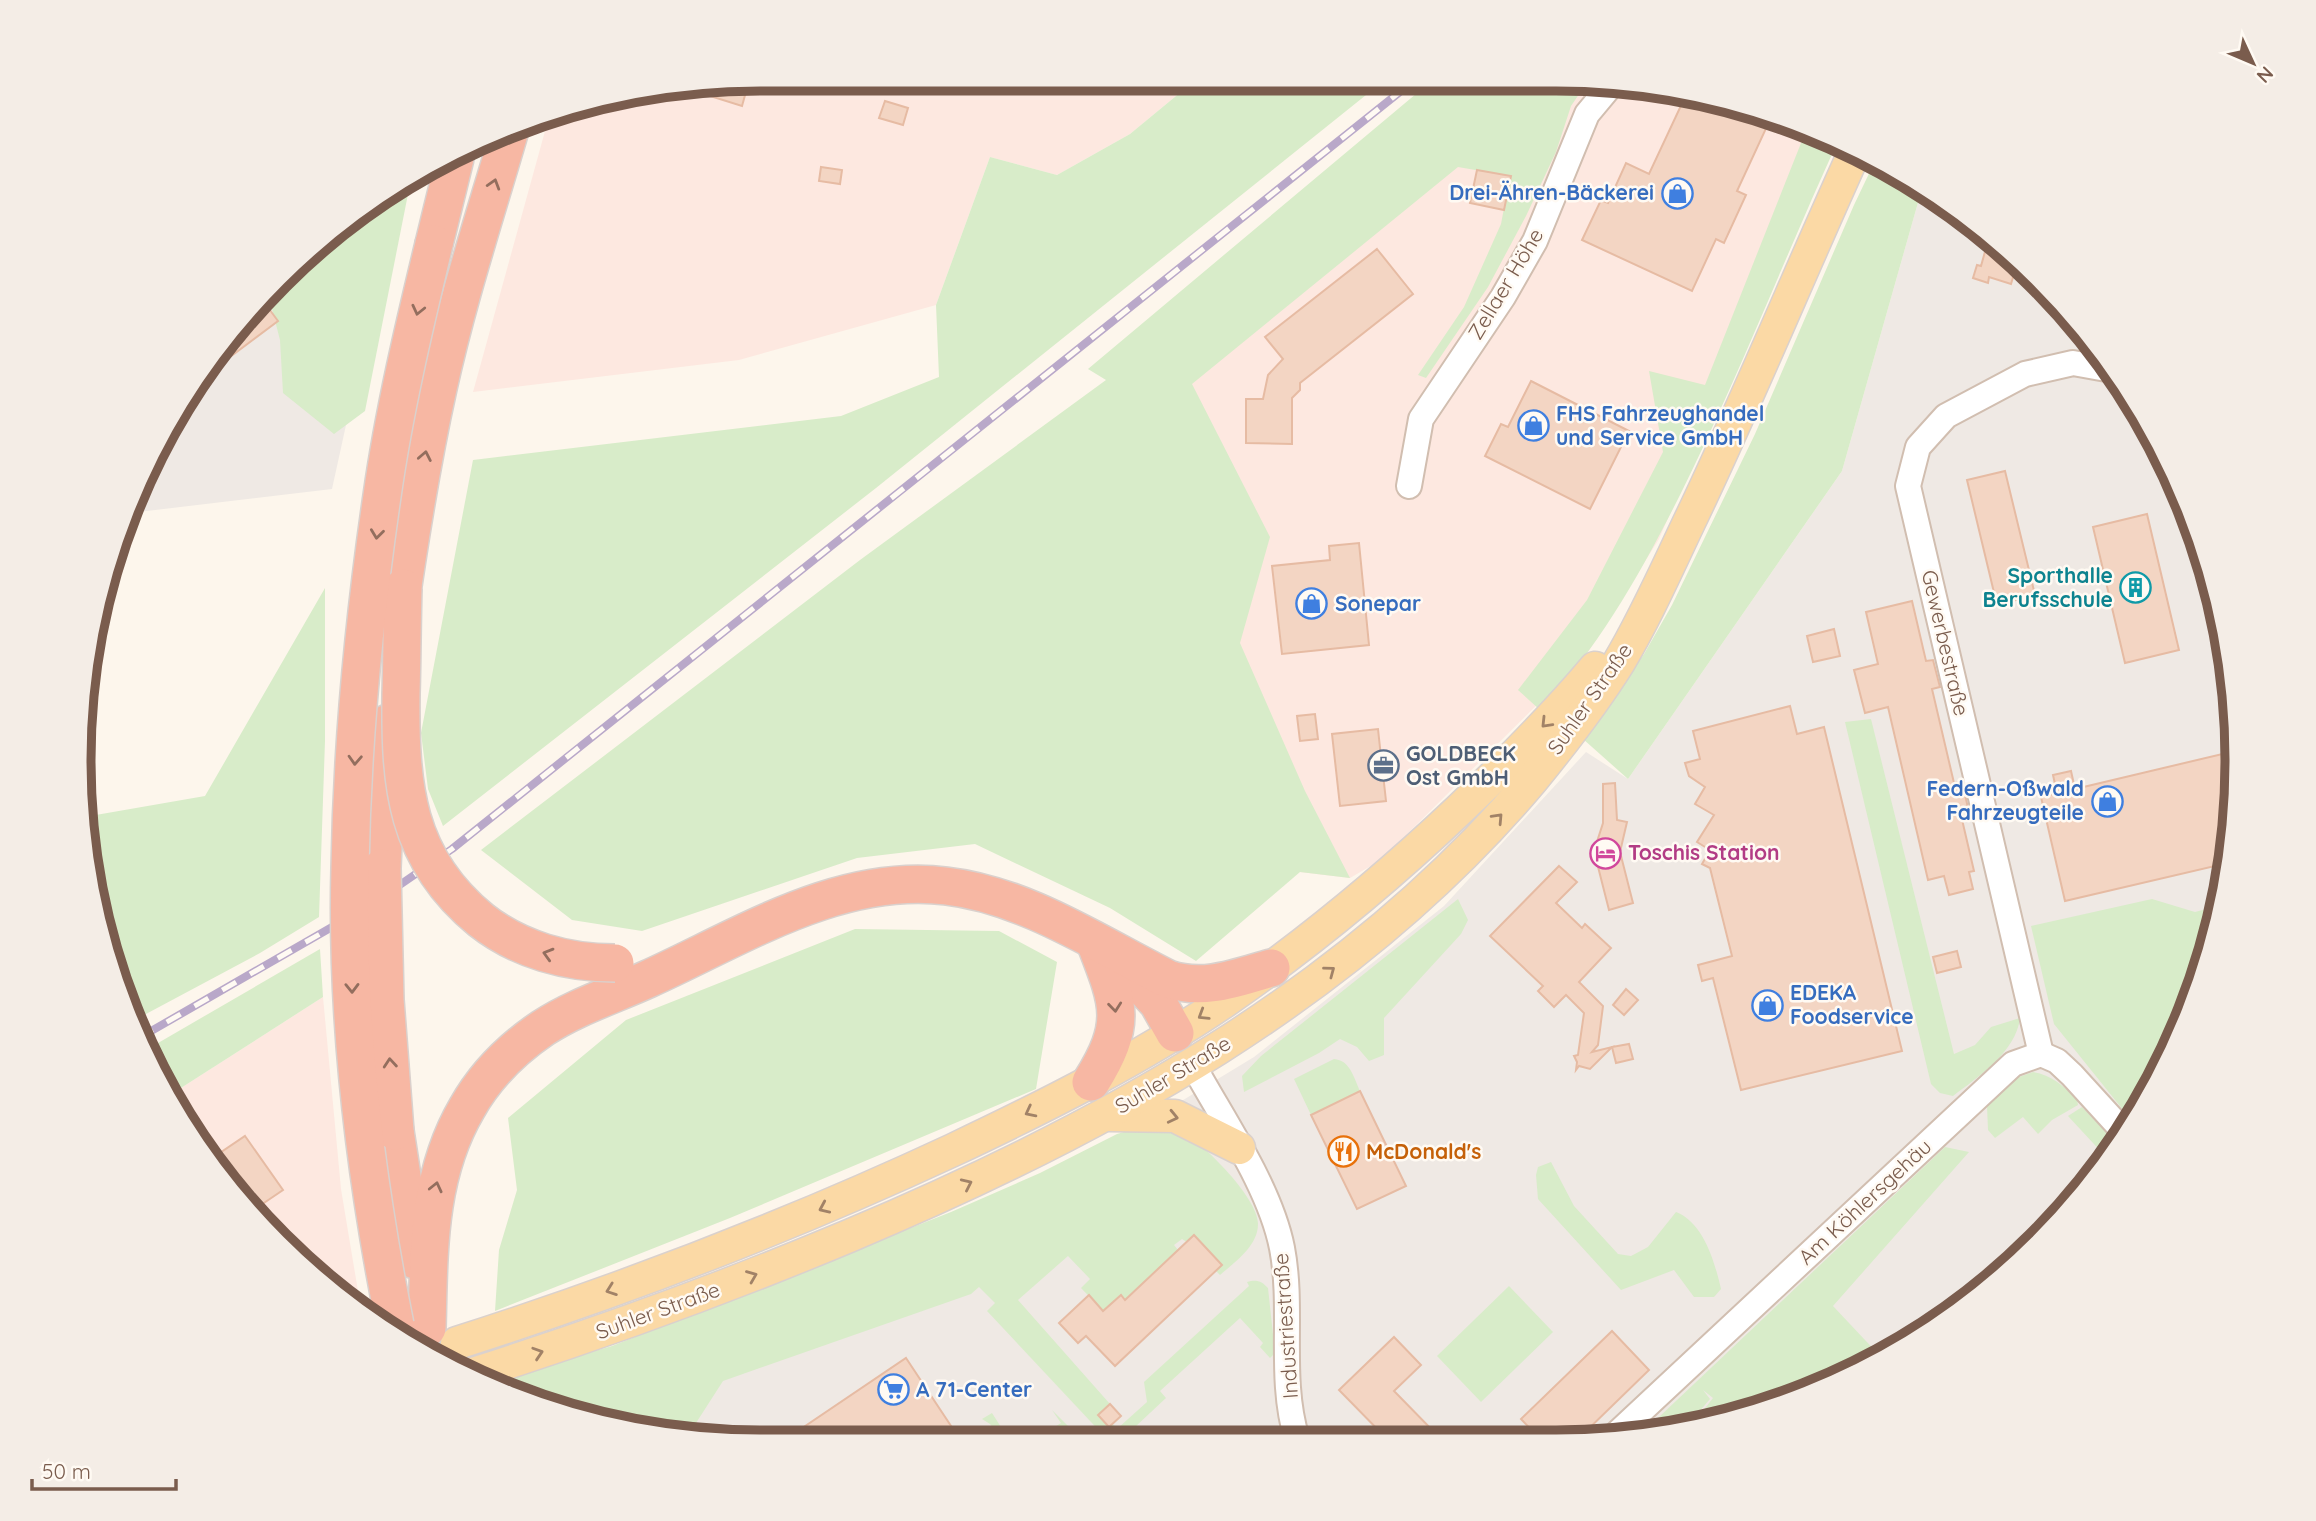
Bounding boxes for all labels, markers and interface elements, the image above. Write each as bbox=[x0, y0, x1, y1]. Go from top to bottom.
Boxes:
north arrow bbox=[2218, 28, 2288, 98]
text: N bbox=[2252, 61, 2279, 88]
shop icon: Drei-Ähren-Bäckerei bbox=[1660, 176, 1694, 210]
one-way arrow bbox=[486, 178, 500, 190]
place label: Drei-Ähren-Bäckerei bbox=[1449, 179, 1654, 205]
street label: Zellaer Höhe bbox=[1462, 223, 1548, 344]
one-way arrow bbox=[412, 304, 427, 316]
place label: FHS Fahrzeughandel und Service GmbH bbox=[1556, 400, 1764, 450]
shop icon: FHS Fahrzeughandel und Service GmbH bbox=[1516, 409, 1550, 443]
one-way arrow bbox=[416, 450, 431, 462]
one-way arrow bbox=[370, 528, 385, 540]
place label: Sporthalle Berufsschule bbox=[1983, 562, 2113, 612]
street label: Gewerbestraße bbox=[1917, 567, 1975, 718]
building icon: Sporthalle Berufsschule bbox=[2119, 571, 2153, 605]
shop icon: Sonepar bbox=[1295, 587, 1329, 621]
place label: Sonepar bbox=[1335, 590, 1421, 616]
street label: Suhler Straße bbox=[1541, 638, 1637, 759]
one-way arrow bbox=[1541, 715, 1554, 728]
place label: GOLDBECK Ost GmbH bbox=[1406, 740, 1516, 790]
office icon: GOLDBECK Ost GmbH bbox=[1366, 749, 1400, 783]
one-way arrow bbox=[347, 755, 362, 766]
place label: Federn-Oßwald Fahrzeugteile bbox=[1927, 775, 2084, 825]
shop icon: Federn-Oßwald Fahrzeugteile bbox=[2090, 784, 2124, 818]
one-way arrow bbox=[1489, 813, 1502, 826]
hotel icon: Toschis Station bbox=[1588, 836, 1622, 870]
place label: Toschis Station bbox=[1628, 839, 1780, 865]
one-way arrow bbox=[542, 947, 554, 962]
one-way arrow bbox=[1322, 967, 1334, 979]
place label: EDEKA Foodservice bbox=[1790, 979, 1914, 1029]
one-way arrow bbox=[345, 982, 360, 993]
shop icon: EDEKA Foodservice bbox=[1750, 988, 1784, 1022]
one-way arrow bbox=[1108, 1001, 1123, 1013]
one-way arrow bbox=[1198, 1006, 1211, 1019]
street label: Suhler Straße bbox=[1110, 1030, 1235, 1119]
one-way arrow bbox=[383, 1058, 398, 1069]
one-way arrow bbox=[1025, 1104, 1037, 1118]
one-way arrow bbox=[1167, 1109, 1179, 1123]
street label: Am Köhlersgehäu bbox=[1792, 1133, 1936, 1270]
restaurant icon: McDonald's bbox=[1326, 1135, 1360, 1169]
place label: McDonald's bbox=[1366, 1138, 1481, 1164]
one-way arrow bbox=[960, 1178, 972, 1192]
one-way arrow bbox=[428, 1181, 443, 1193]
one-way arrow bbox=[818, 1200, 831, 1214]
street label: Industriestraße bbox=[1267, 1252, 1303, 1400]
one-way arrow bbox=[745, 1270, 757, 1284]
street label: Suhler Straße bbox=[592, 1276, 723, 1345]
one-way arrow bbox=[606, 1282, 618, 1296]
one-way arrow bbox=[532, 1347, 544, 1362]
supermarket icon: A 71-Center bbox=[876, 1373, 910, 1407]
place label: A 71-Center bbox=[916, 1376, 1032, 1402]
scale bar bbox=[32, 1448, 175, 1492]
text: 50 m bbox=[42, 1458, 91, 1484]

